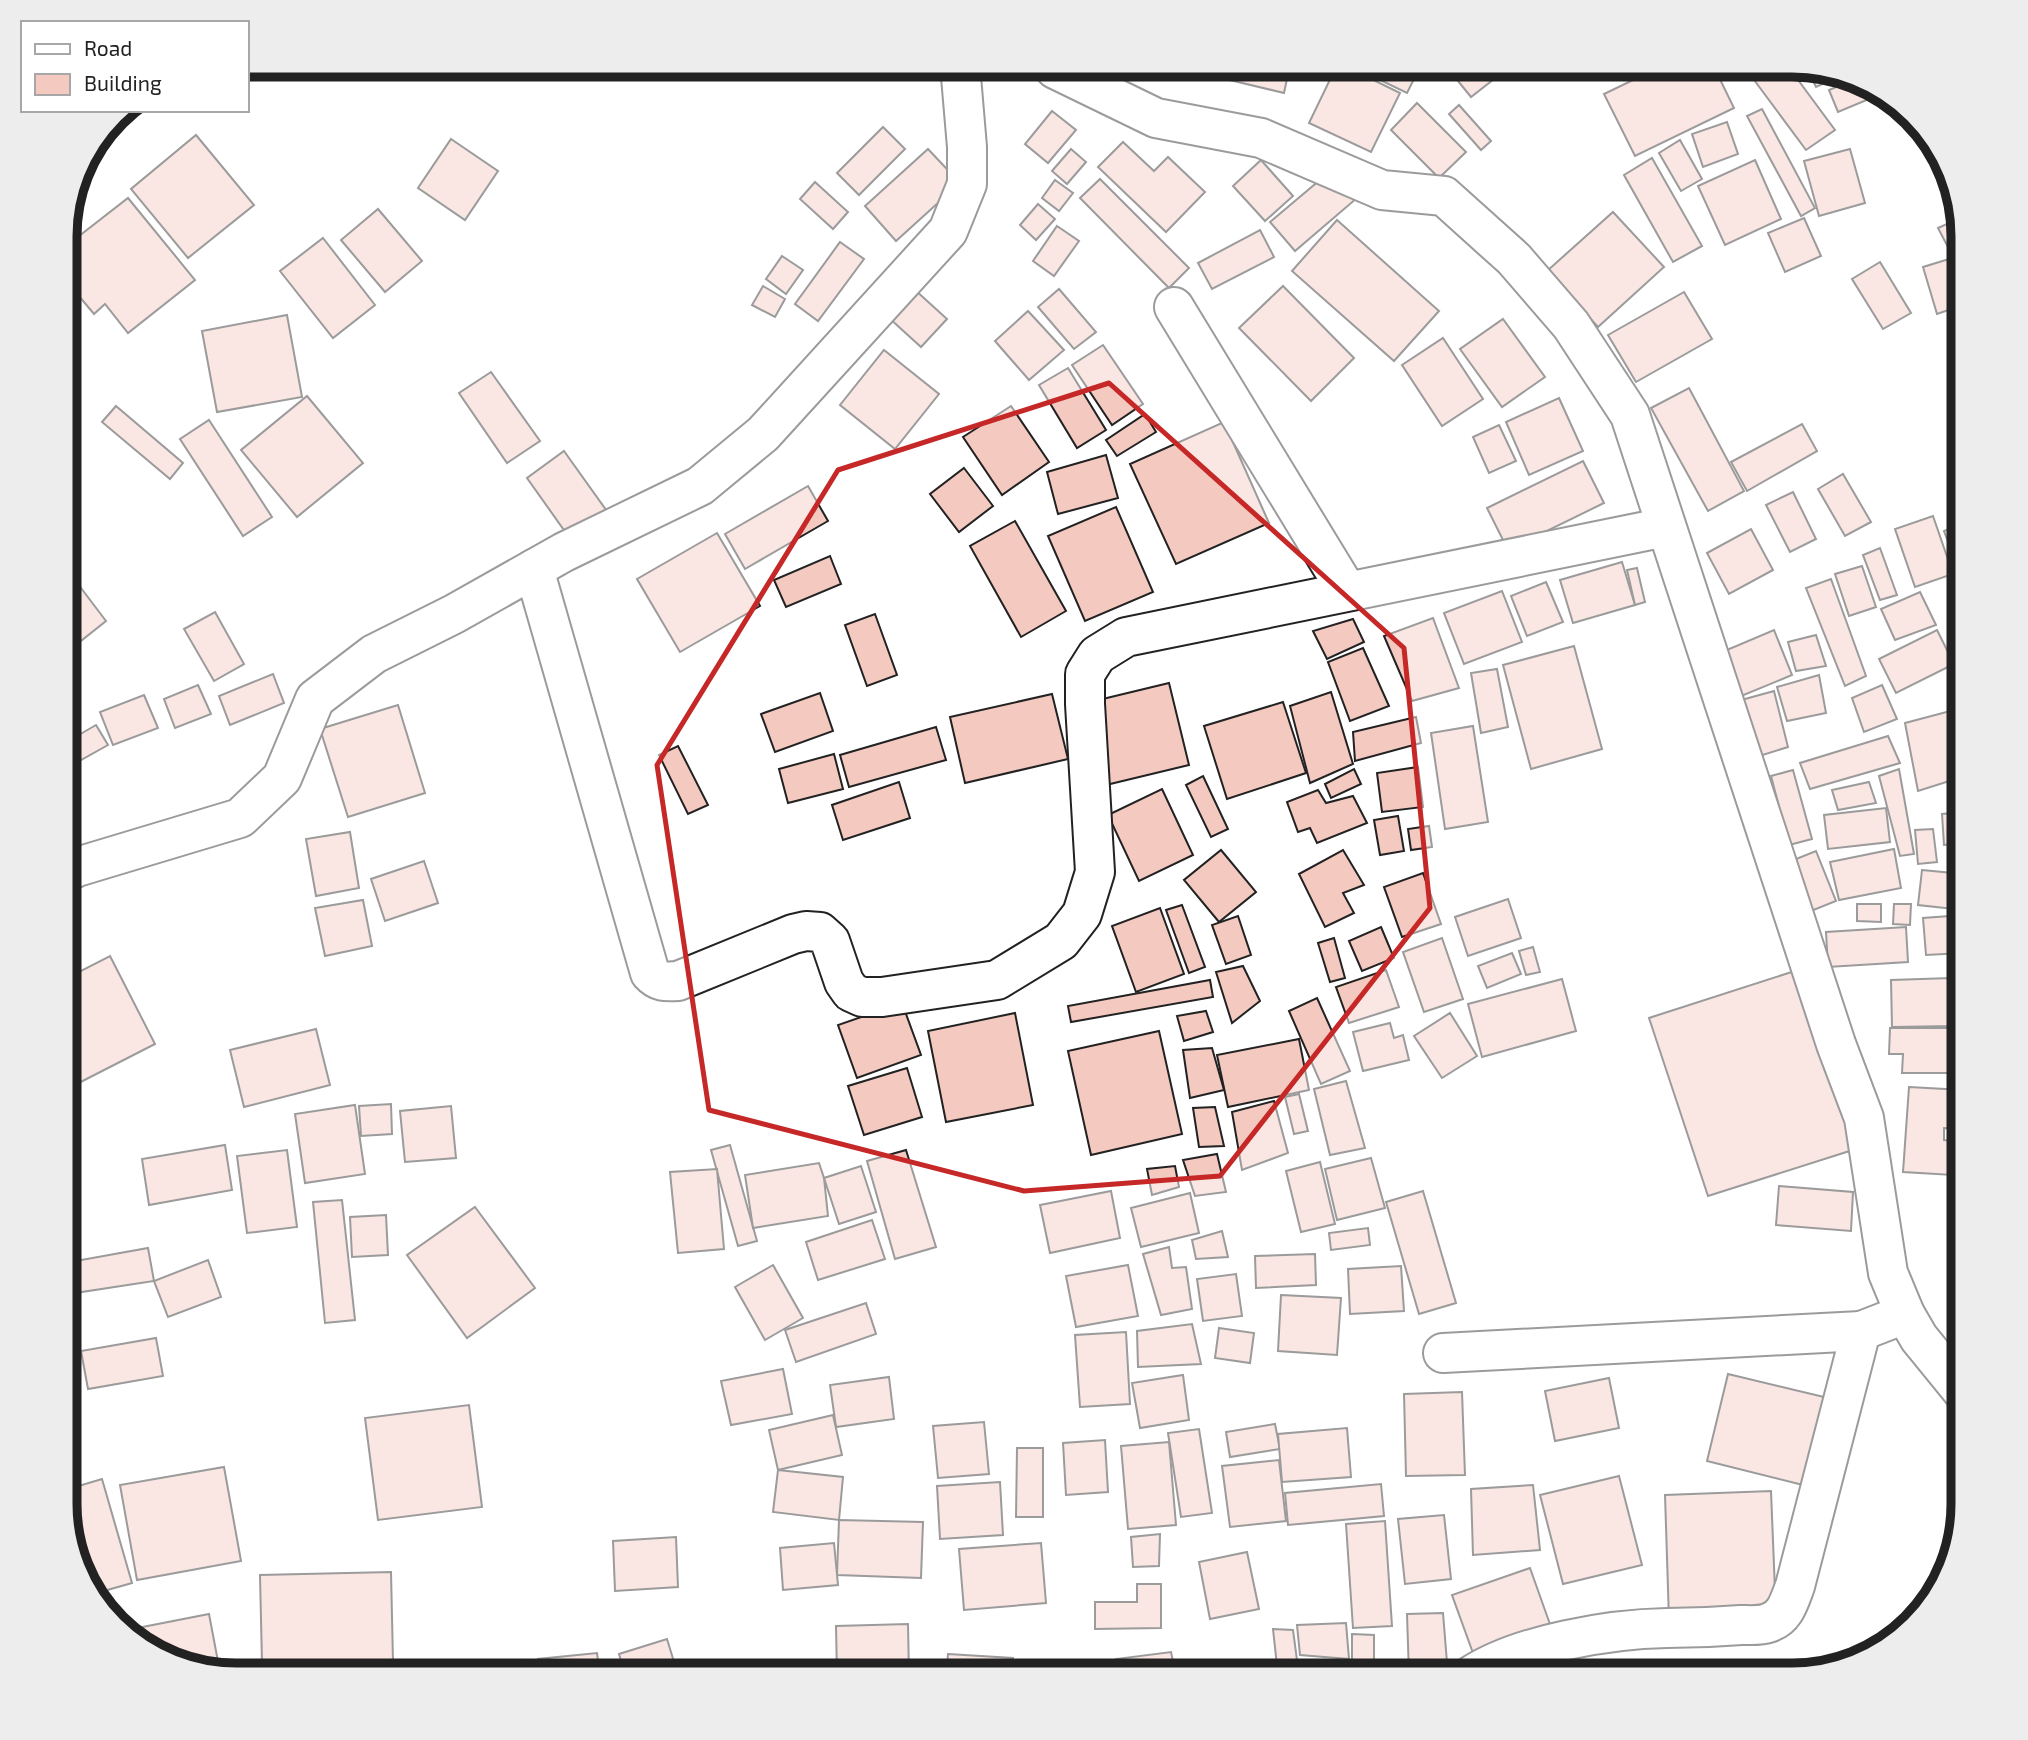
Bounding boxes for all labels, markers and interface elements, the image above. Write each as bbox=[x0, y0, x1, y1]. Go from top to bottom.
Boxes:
legend bbox=[21, 21, 248, 112]
text: Road bbox=[84, 35, 132, 60]
text: Building bbox=[84, 70, 162, 95]

